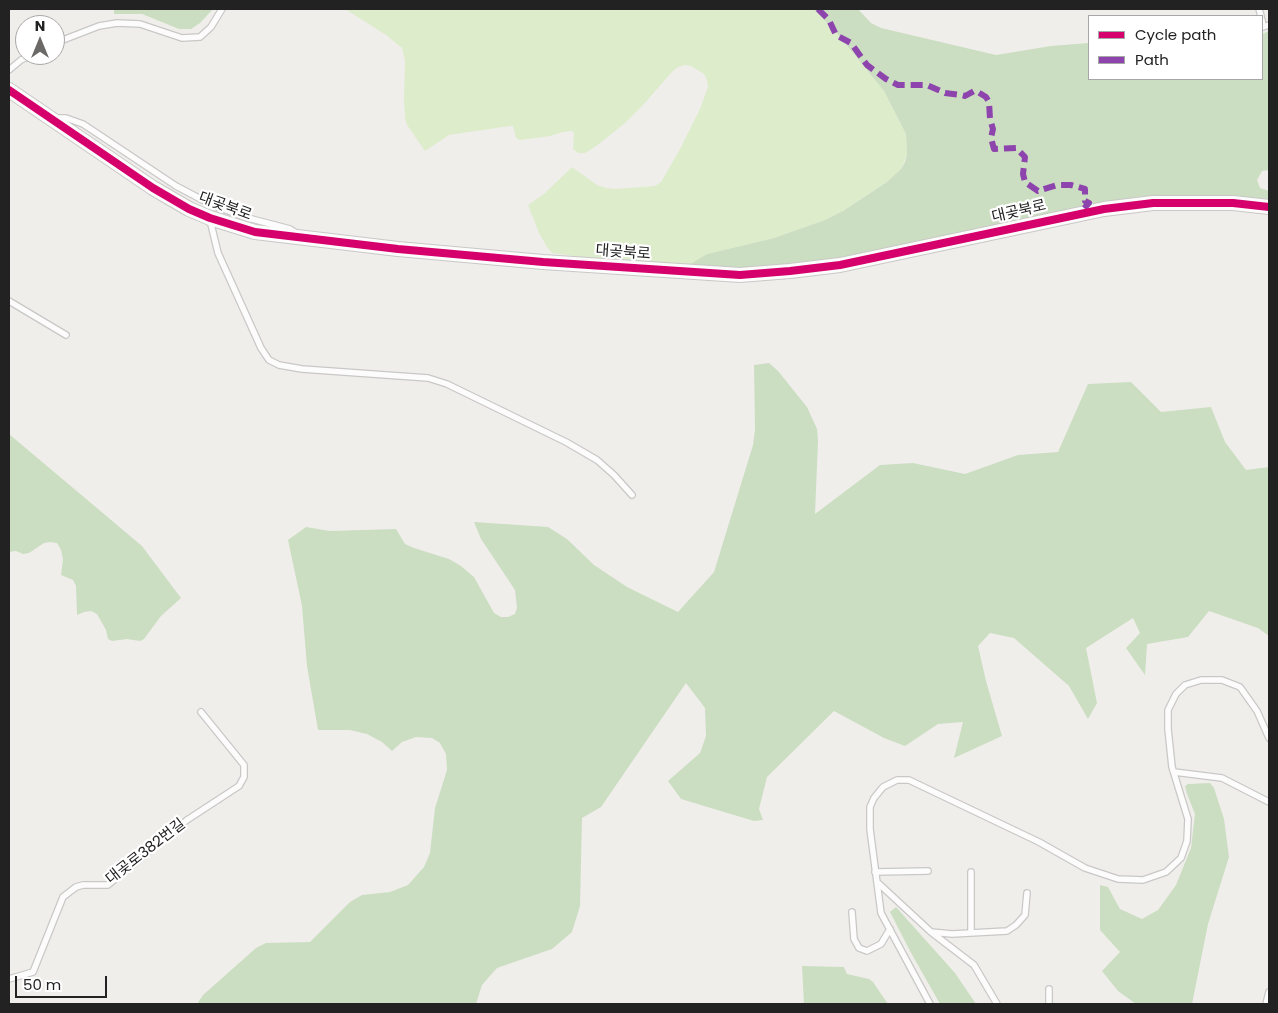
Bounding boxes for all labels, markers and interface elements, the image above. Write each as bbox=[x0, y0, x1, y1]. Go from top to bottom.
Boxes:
north arrow bbox=[15, 15, 65, 65]
legend bbox=[1088, 15, 1263, 80]
text: N bbox=[35, 16, 45, 36]
text: Cycle path bbox=[1135, 24, 1216, 45]
text: Path bbox=[1135, 49, 1169, 70]
street label: 대곶북로 bbox=[196, 189, 254, 225]
street label: 대곶북로 bbox=[990, 197, 1048, 227]
street label: 대곶북로 bbox=[595, 242, 651, 264]
street label: 대곶로382번길 bbox=[103, 815, 189, 889]
scale bar bbox=[18, 966, 110, 998]
text: 50 m bbox=[23, 974, 61, 995]

